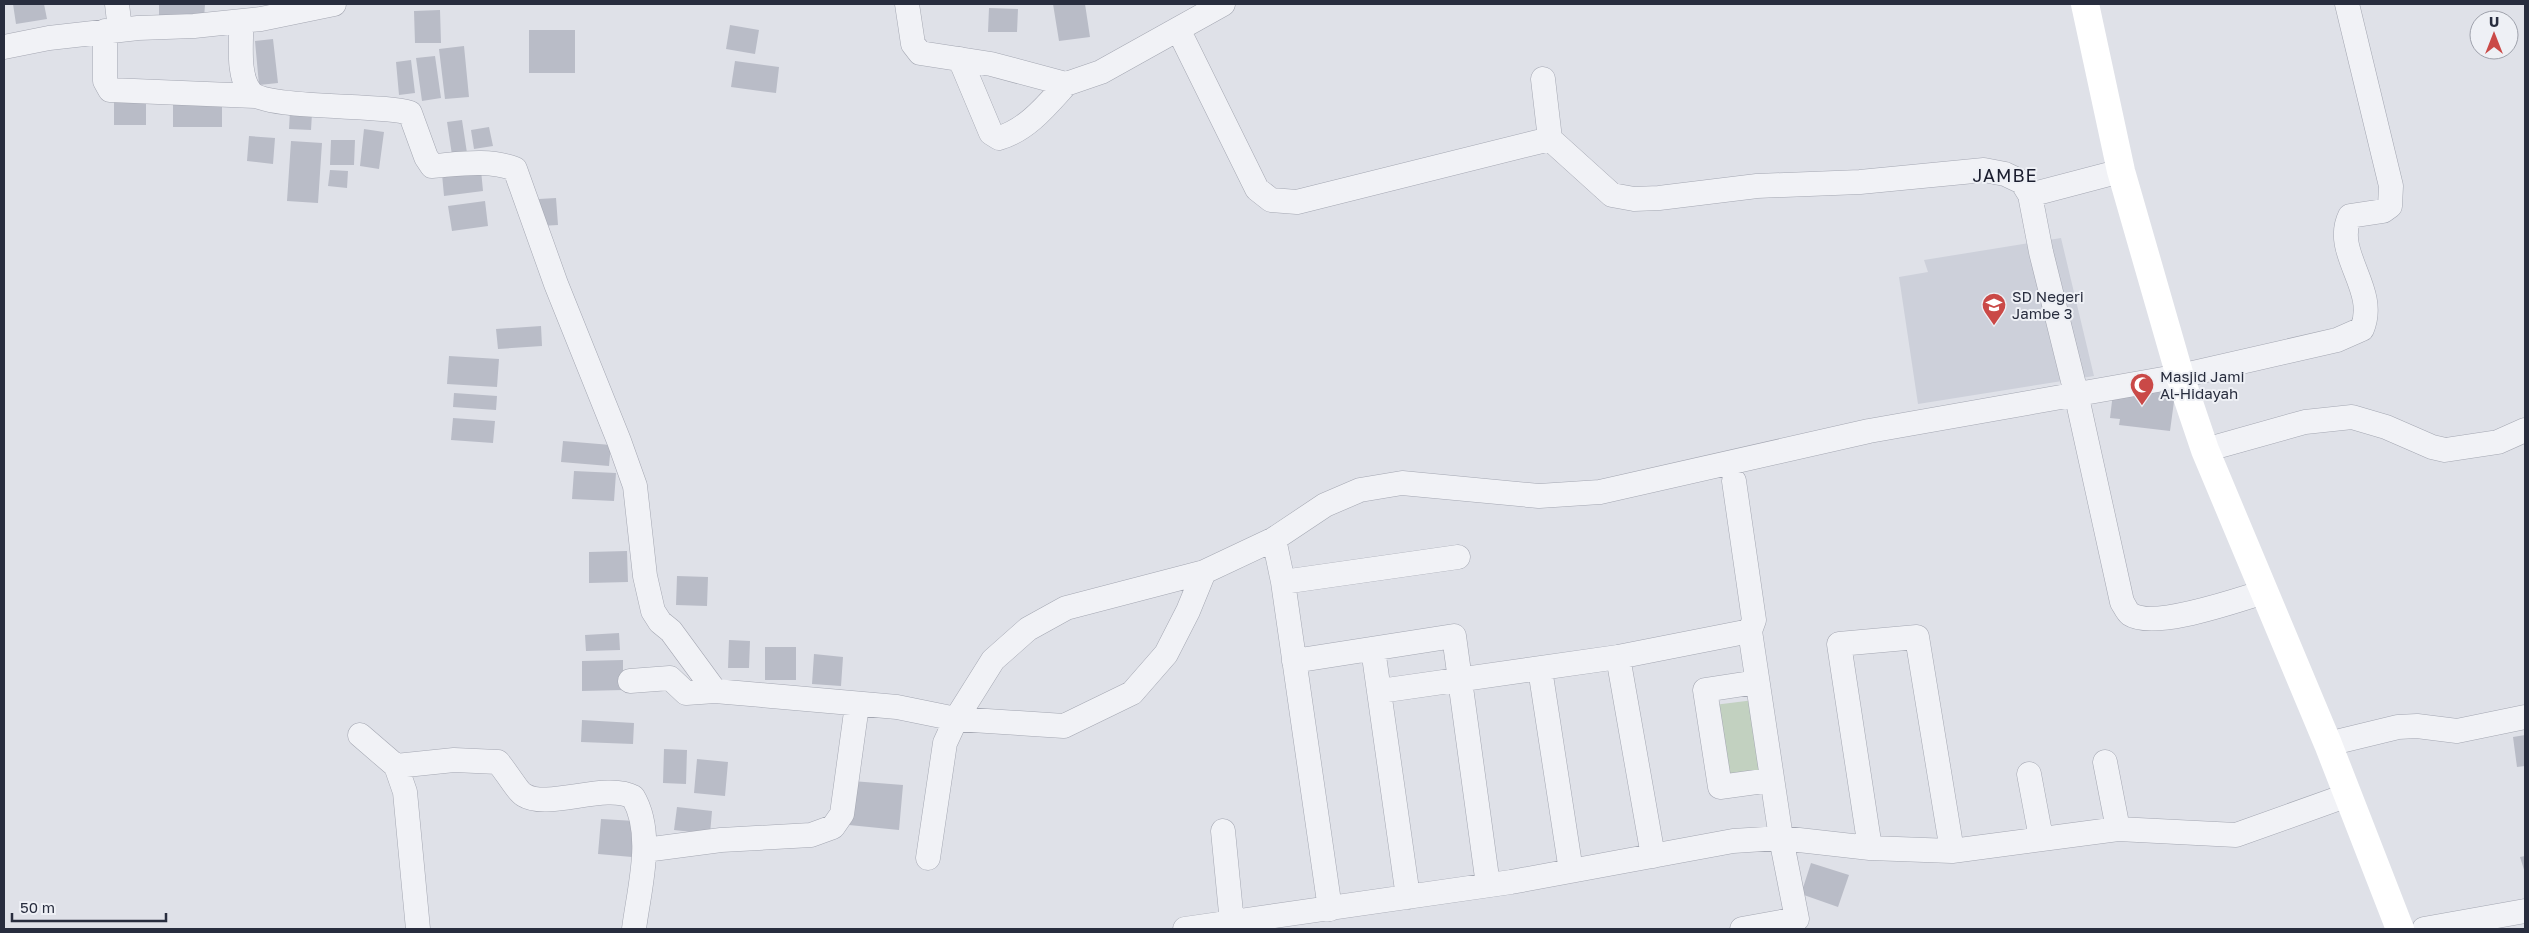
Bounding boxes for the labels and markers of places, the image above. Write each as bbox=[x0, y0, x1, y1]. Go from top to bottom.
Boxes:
place label: SD Negeri Jambe 3 bbox=[2012, 287, 2084, 322]
school or university icon: SD Negeri Jambe 3 bbox=[1981, 292, 2007, 326]
place label: Masjid Jami Al-Hidayah bbox=[2160, 367, 2244, 402]
mosque icon: Masjid Jami Al-Hidayah bbox=[2129, 372, 2155, 406]

